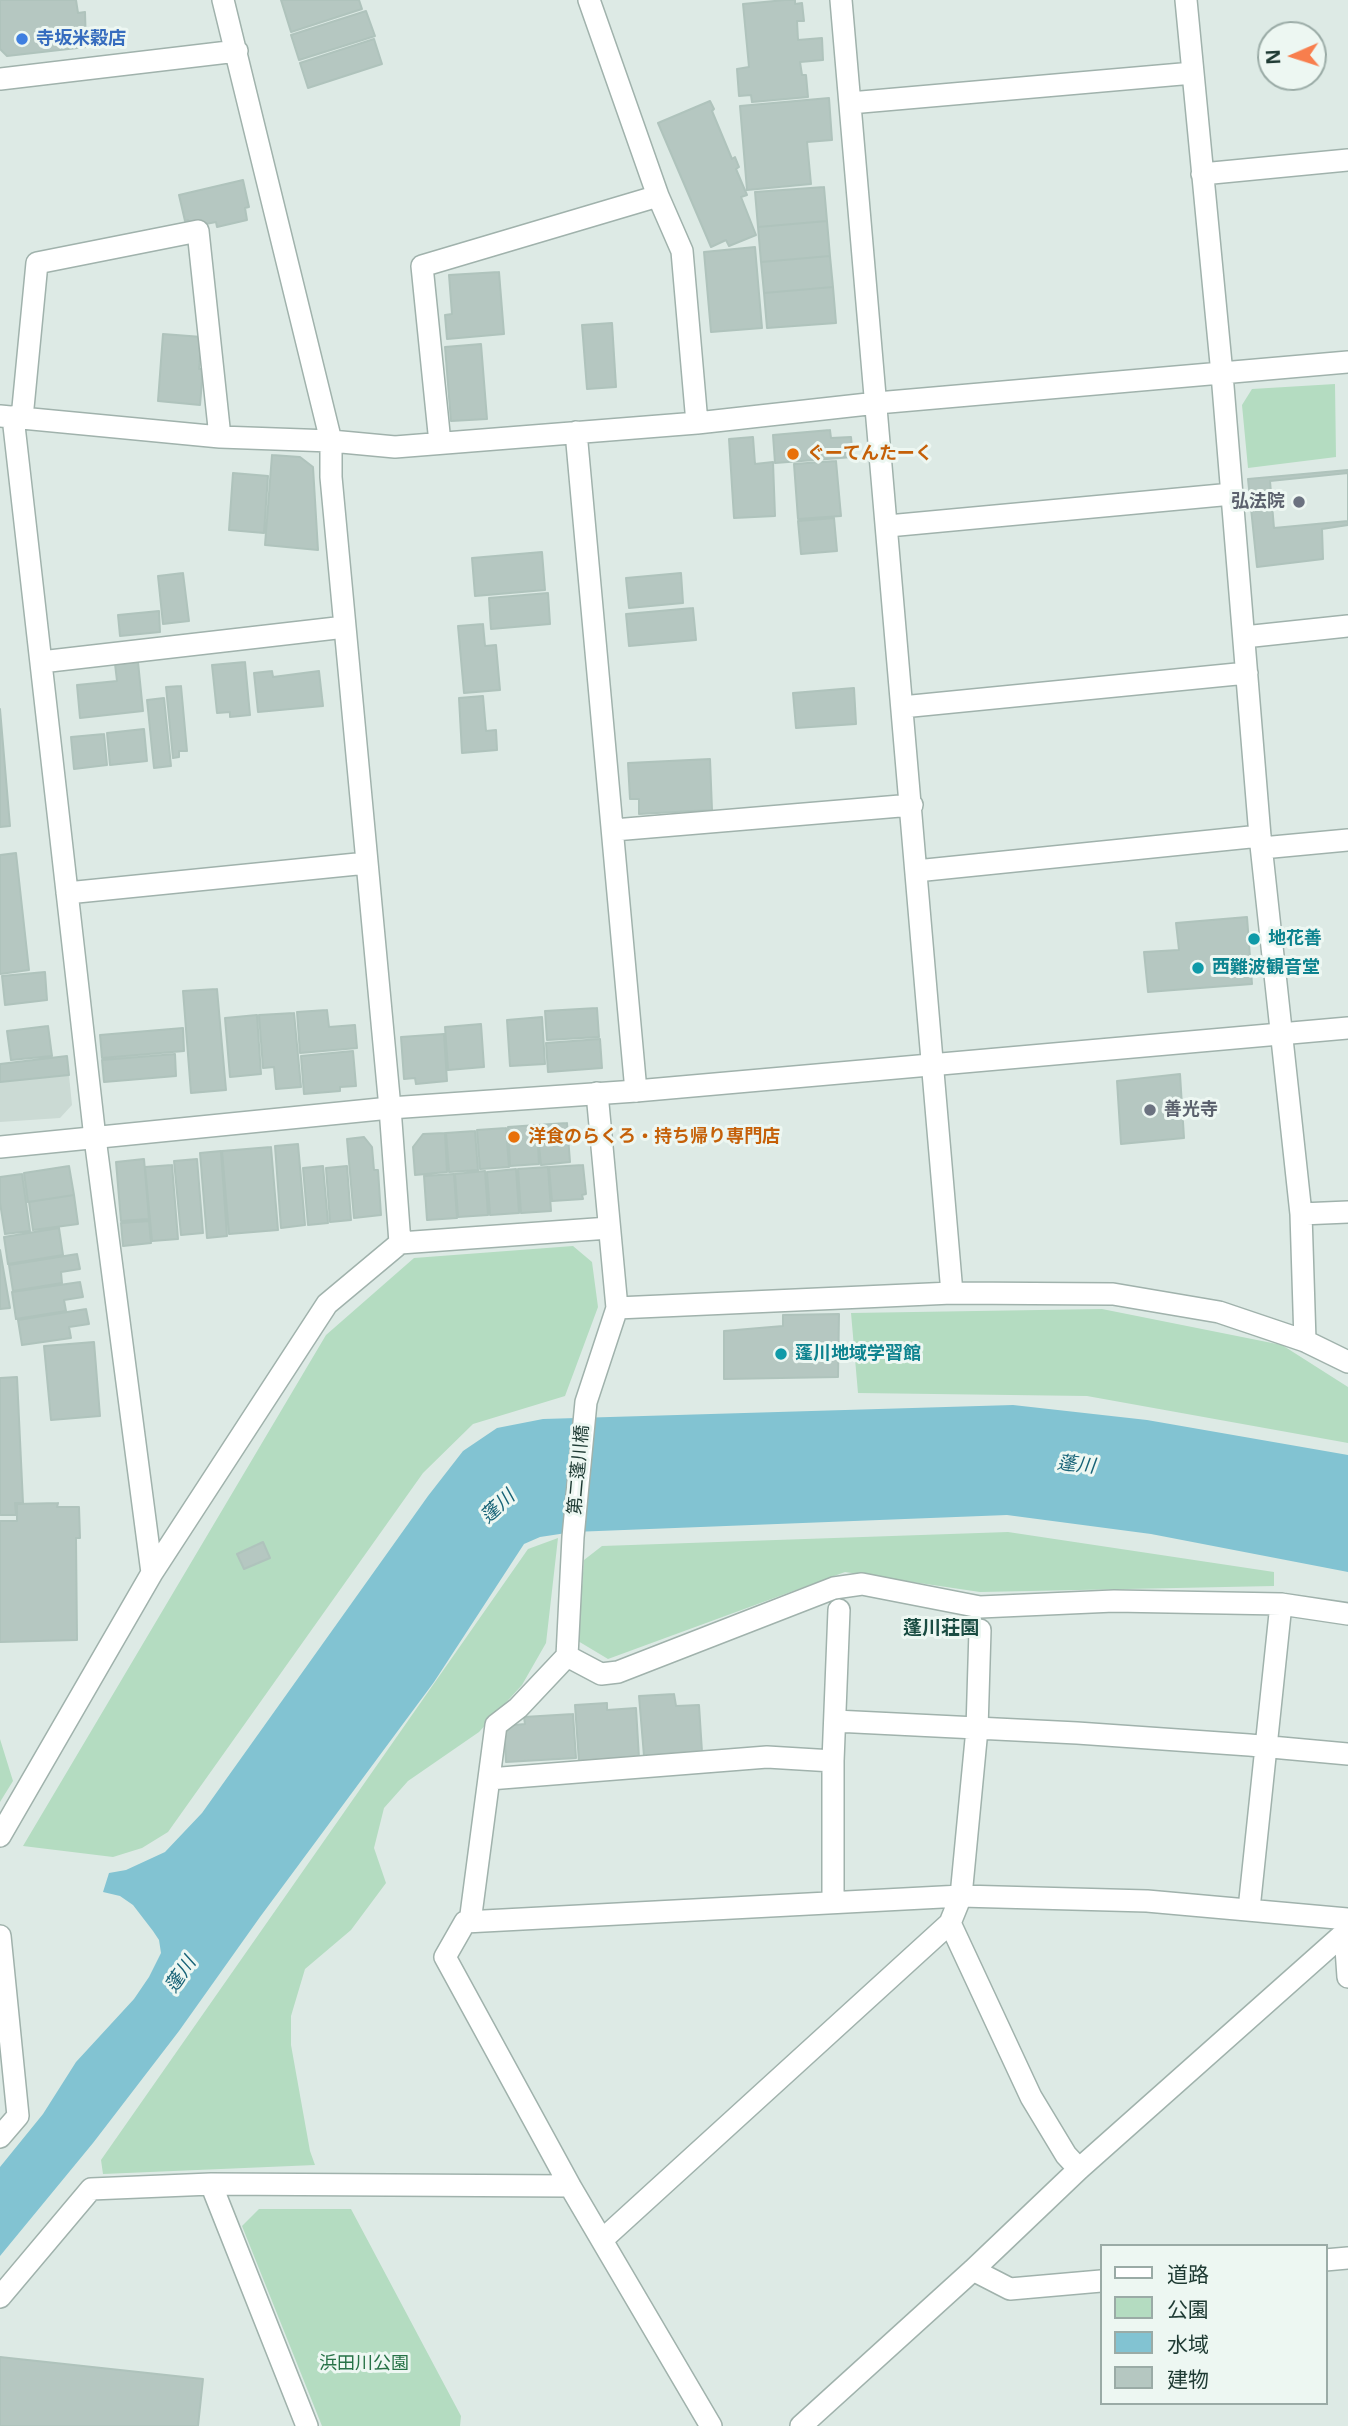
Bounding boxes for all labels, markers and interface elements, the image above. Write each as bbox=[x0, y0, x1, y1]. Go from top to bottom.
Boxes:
north arrow bbox=[1257, 21, 1327, 91]
place label: 寺坂米穀店 bbox=[36, 28, 126, 50]
marker: 寺坂米穀店 bbox=[14, 31, 30, 47]
text: N bbox=[1260, 49, 1286, 65]
place label: ぐーてんたーく bbox=[807, 443, 933, 465]
marker: ぐーてんたーく bbox=[785, 446, 801, 462]
place label: 弘法院 bbox=[1231, 491, 1285, 513]
marker: 弘法院 bbox=[1291, 494, 1307, 510]
place label: 地花善 bbox=[1268, 928, 1322, 950]
marker: 地花善 bbox=[1246, 931, 1262, 947]
place label: 西難波観音堂 bbox=[1212, 957, 1320, 979]
marker: 西難波観音堂 bbox=[1190, 960, 1206, 976]
place label: 善光寺 bbox=[1164, 1099, 1218, 1121]
marker: 善光寺 bbox=[1142, 1102, 1158, 1118]
place label: 洋食のらくろ・持ち帰り専門店 bbox=[528, 1126, 780, 1148]
marker: 洋食のらくろ・持ち帰り専門店 bbox=[506, 1129, 522, 1145]
place label: 蓬川地域学習館 bbox=[795, 1343, 921, 1365]
marker: 蓬川地域学習館 bbox=[773, 1346, 789, 1362]
street label: 第二蓬川橋 bbox=[564, 1424, 594, 1516]
water label: 蓬川 bbox=[1056, 1452, 1096, 1478]
water label: 蓬川 bbox=[476, 1486, 520, 1528]
district label: 蓬川荘園 bbox=[903, 1618, 979, 1640]
water label: 蓬川 bbox=[161, 1953, 201, 1997]
legend bbox=[1100, 2244, 1327, 2405]
text: 道路 bbox=[1167, 2260, 1209, 2288]
text: 公園 bbox=[1167, 2295, 1209, 2323]
text: 水域 bbox=[1167, 2330, 1209, 2358]
park label: 浜田川公園 bbox=[319, 2353, 409, 2375]
text: 建物 bbox=[1167, 2365, 1209, 2393]

